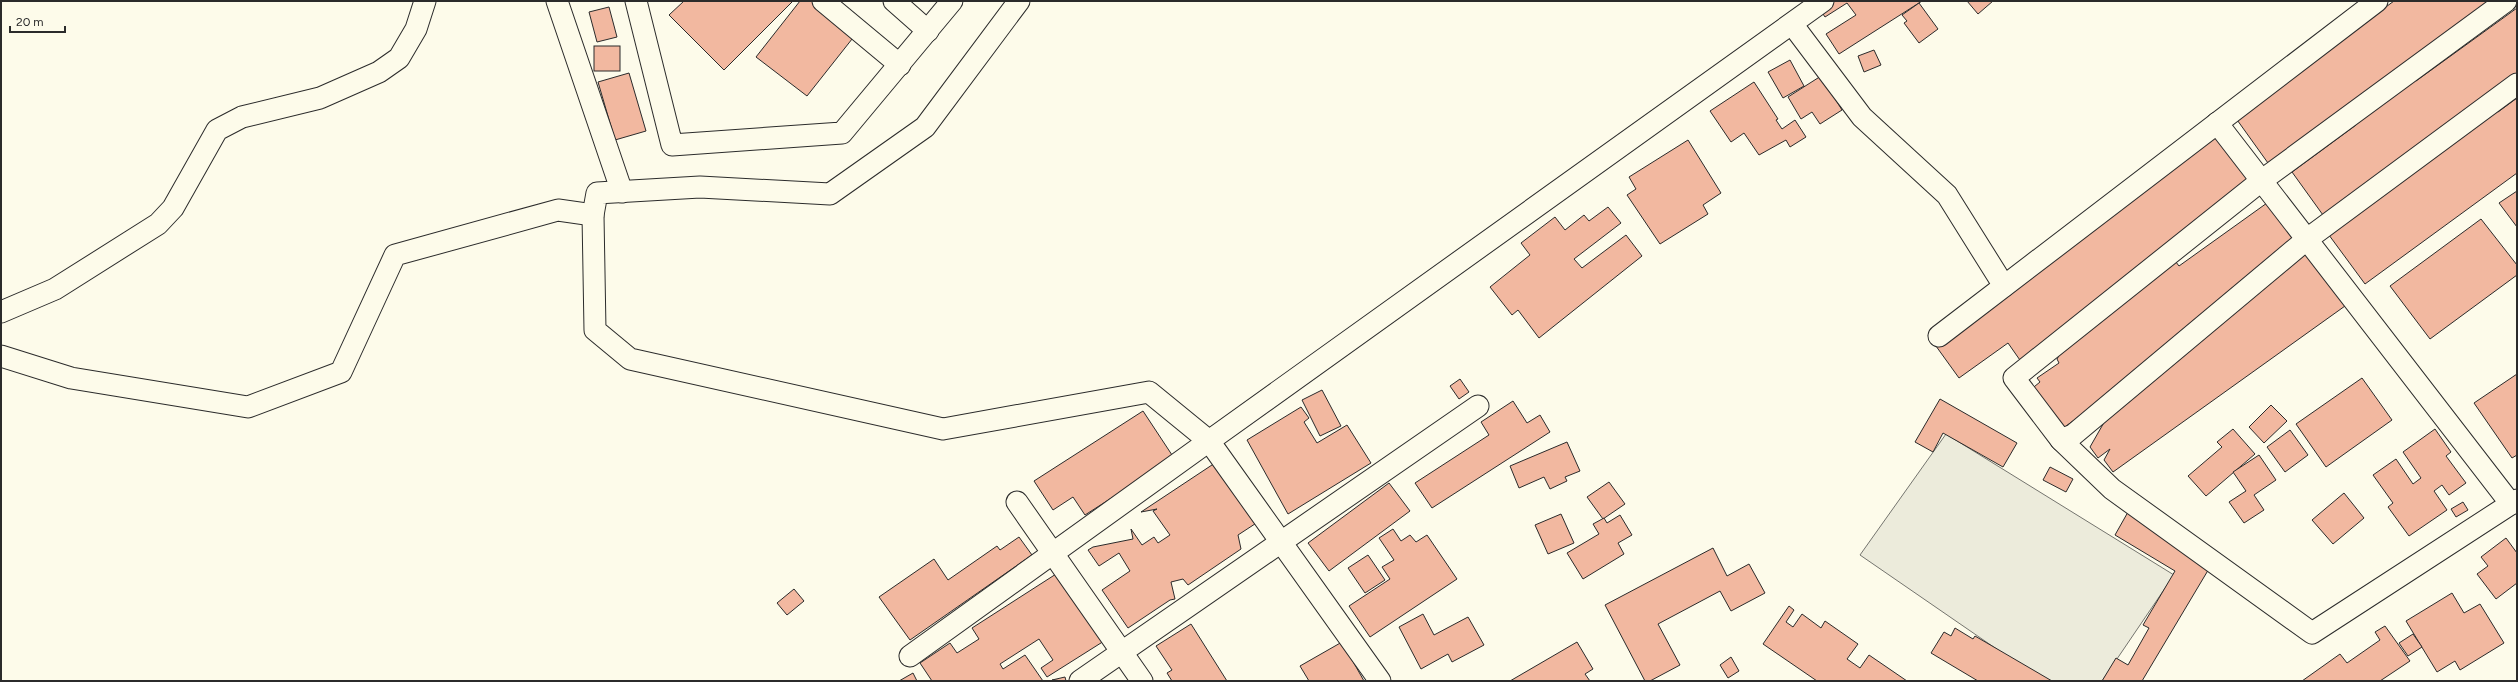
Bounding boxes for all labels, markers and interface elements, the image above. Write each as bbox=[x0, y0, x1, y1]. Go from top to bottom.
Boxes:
scale bar bbox=[10, 8, 65, 34]
text: 20 m bbox=[16, 15, 44, 29]

